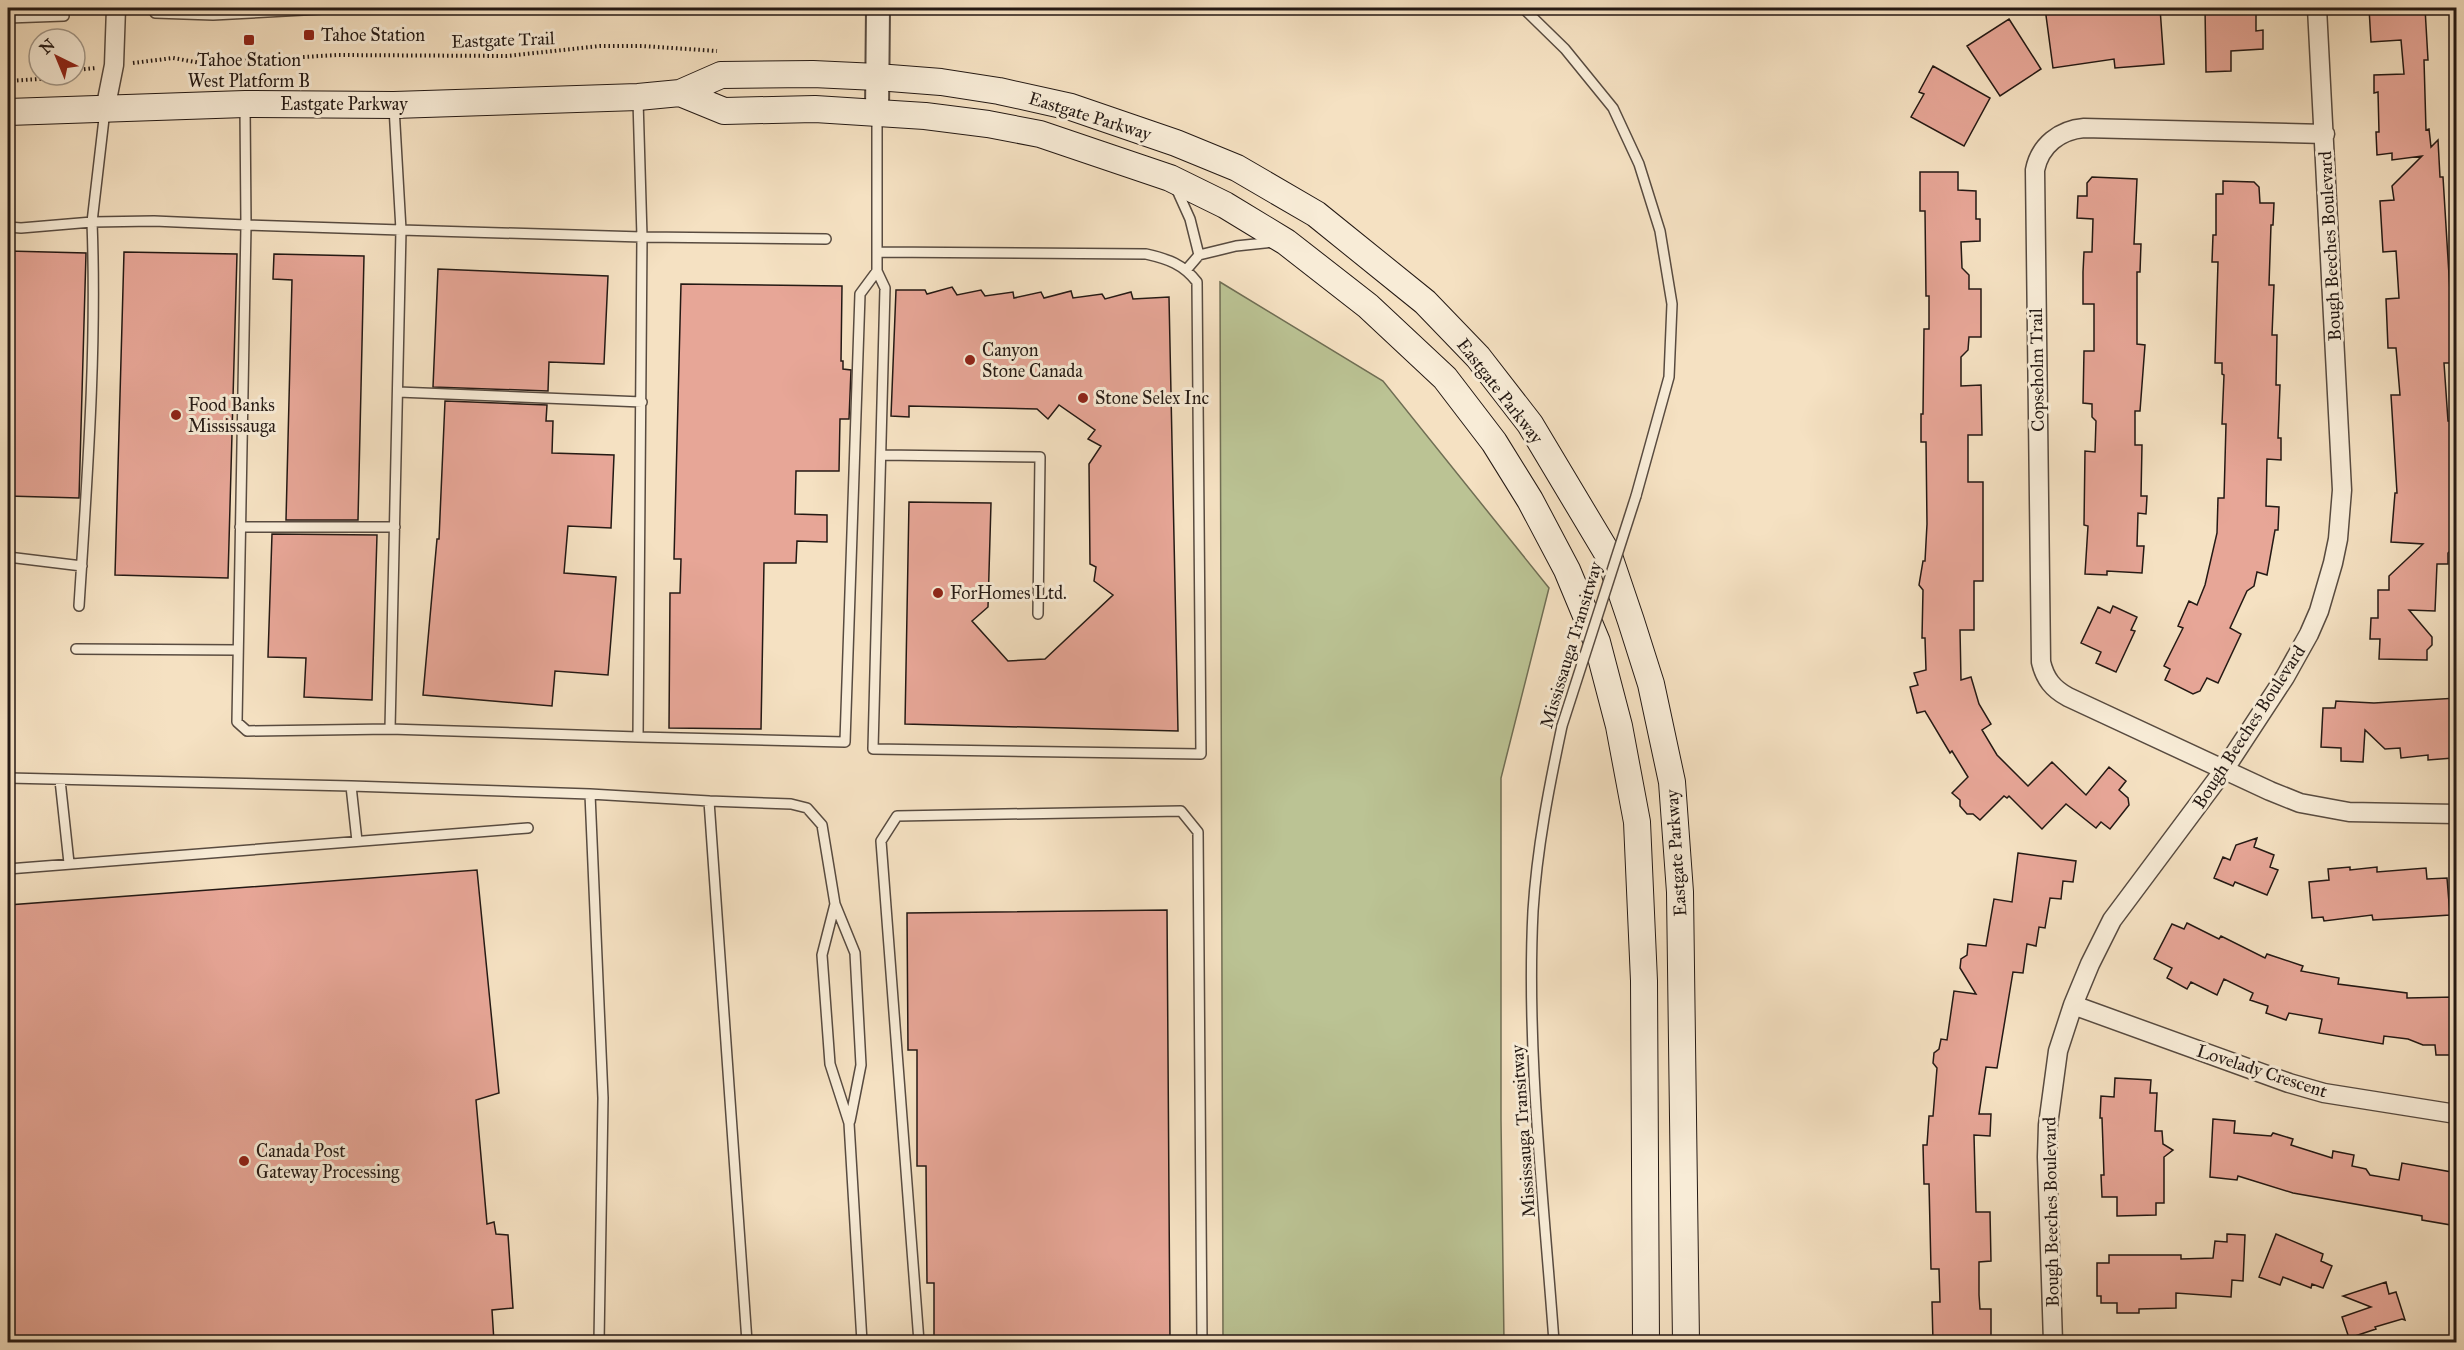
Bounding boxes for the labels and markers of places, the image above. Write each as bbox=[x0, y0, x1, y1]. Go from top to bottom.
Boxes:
place label: Tahoe Station bbox=[321, 24, 425, 46]
marker: Tahoe Station bbox=[302, 28, 316, 42]
marker: Tahoe Station West Platform B bbox=[242, 33, 256, 47]
place label: Tahoe Station West Platform B bbox=[188, 49, 310, 92]
place label: Canyon Stone Canada bbox=[982, 339, 1083, 382]
marker: Canyon Stone Canada bbox=[963, 353, 977, 367]
place label: Stone Selex Inc bbox=[1095, 387, 1209, 409]
marker: Stone Selex Inc bbox=[1076, 391, 1090, 405]
place label: Food Banks Mississauga bbox=[188, 394, 276, 438]
marker: Food Banks Mississauga bbox=[169, 408, 183, 422]
place label: ForHomes Ltd. bbox=[950, 582, 1067, 604]
marker: ForHomes Ltd. bbox=[931, 586, 945, 600]
place label: Canada Post Gateway Processing bbox=[256, 1140, 400, 1184]
marker: Canada Post Gateway Processing bbox=[237, 1154, 251, 1168]

